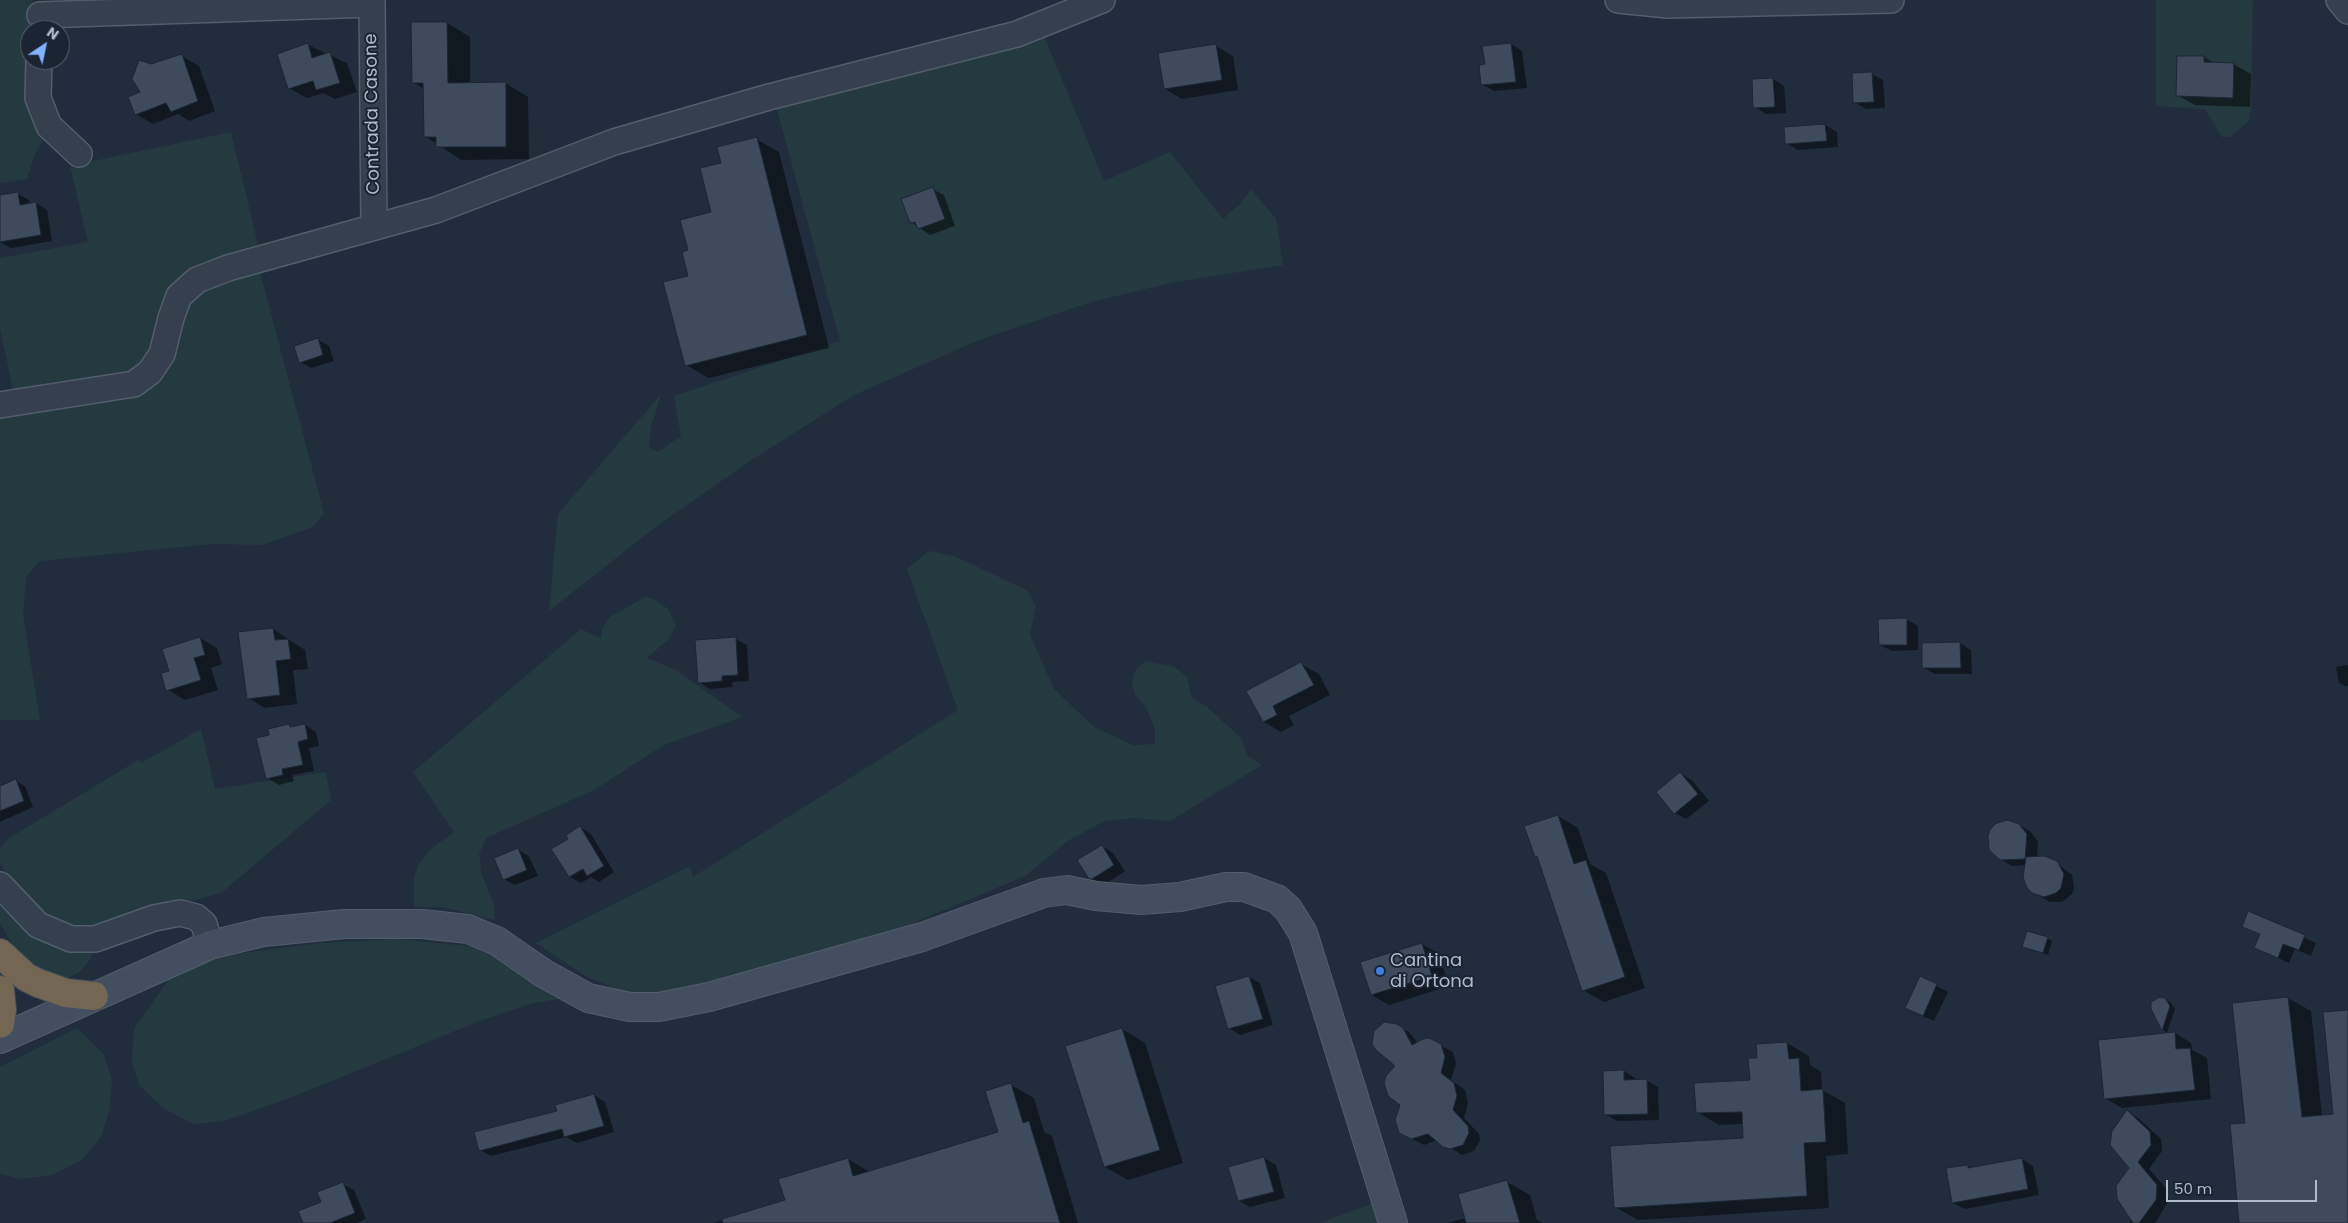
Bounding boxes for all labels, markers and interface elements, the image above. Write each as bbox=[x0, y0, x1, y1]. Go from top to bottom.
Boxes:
north arrow bbox=[20, 20, 70, 70]
text: N bbox=[43, 22, 63, 45]
street label: Contrada Casone bbox=[361, 33, 385, 195]
place label: Cantina di Ortona bbox=[1390, 950, 1474, 992]
marker: Cantina di Ortona bbox=[1374, 965, 1386, 977]
scale bar bbox=[2168, 1170, 2319, 1202]
text: 50 m bbox=[2174, 1178, 2212, 1199]

